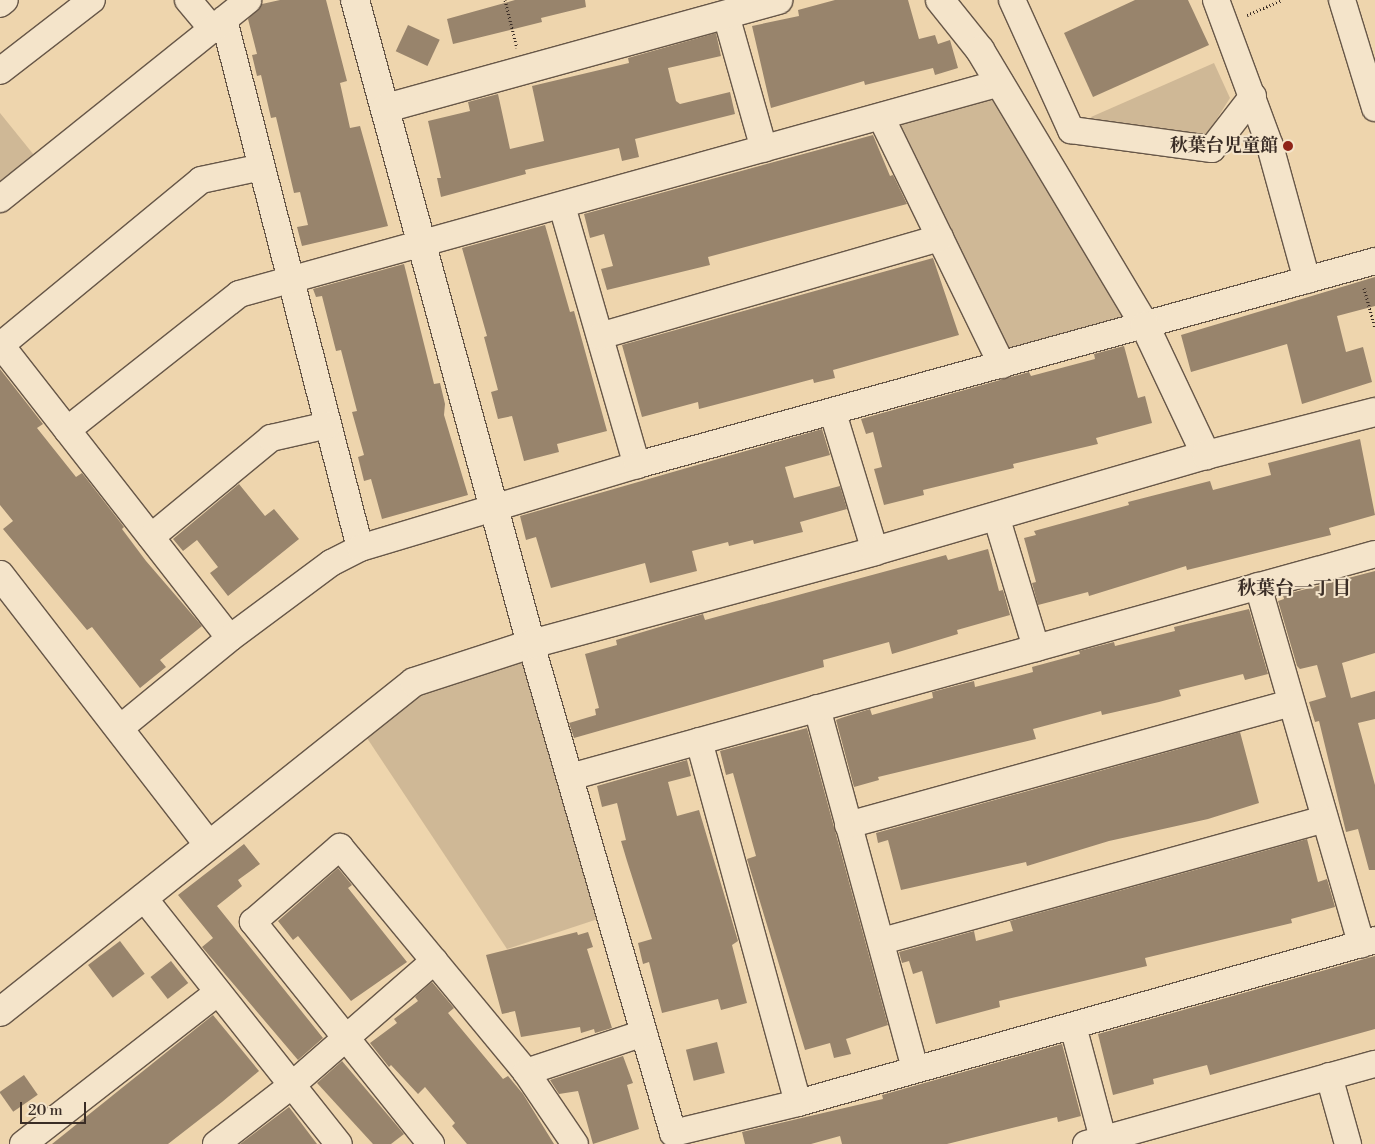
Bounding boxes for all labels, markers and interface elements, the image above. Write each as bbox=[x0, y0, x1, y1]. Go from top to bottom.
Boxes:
place label: 秋葉台児童館 bbox=[1170, 135, 1278, 157]
marker: 秋葉台児童館 bbox=[1282, 140, 1294, 152]
district label: 秋葉台一丁目 bbox=[1237, 578, 1351, 600]
scale bar bbox=[22, 1092, 89, 1124]
text: 20 m bbox=[28, 1101, 63, 1120]

